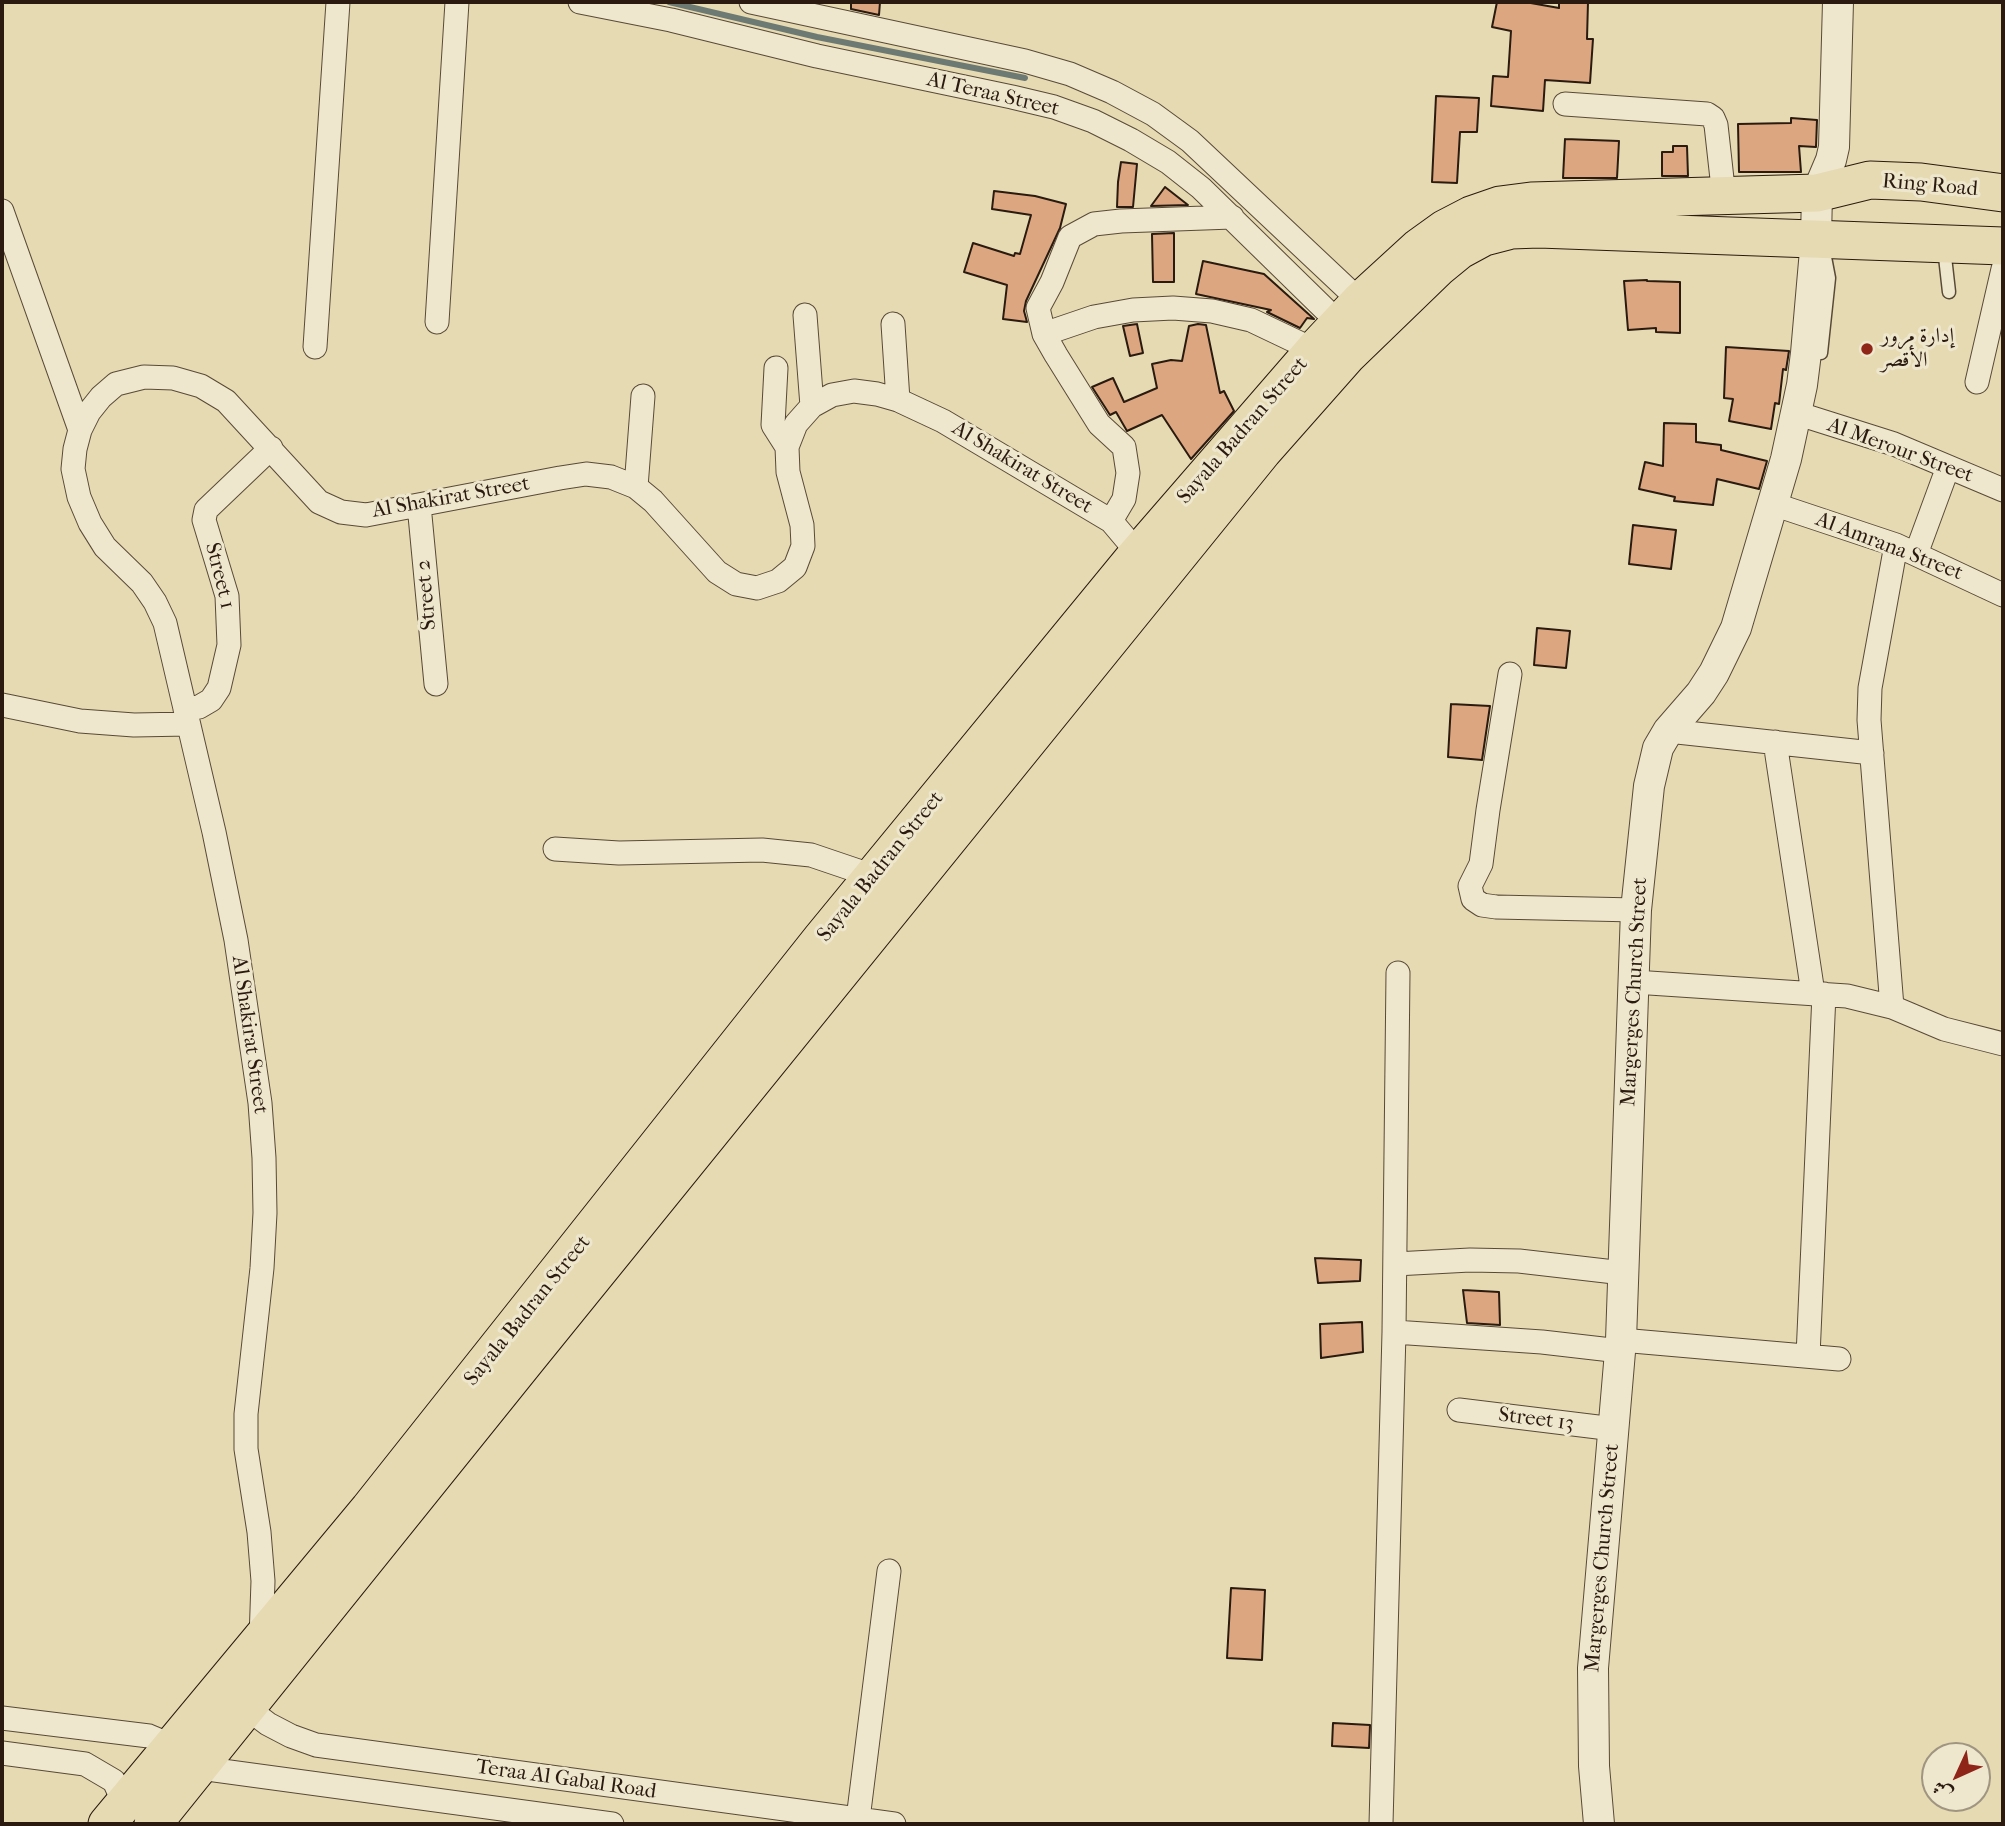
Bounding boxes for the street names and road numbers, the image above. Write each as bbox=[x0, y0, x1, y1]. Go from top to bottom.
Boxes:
street label: Al Teraa Street bbox=[924, 68, 1062, 122]
street label: Ring Road bbox=[1881, 169, 1979, 203]
street label: Sayala Badran Street bbox=[1172, 352, 1314, 510]
street label: Al Merour Street bbox=[1824, 413, 1976, 489]
street label: Al Shakirat Street bbox=[947, 416, 1097, 520]
street label: Al Shakirat Street bbox=[370, 472, 532, 524]
street label: Al Amrana Street bbox=[1812, 507, 1966, 587]
street label: Street 1 bbox=[199, 540, 239, 612]
street label: Street 2 bbox=[411, 559, 443, 631]
street label: Sayala Badran Street bbox=[813, 787, 949, 947]
street label: Margerges Church Street bbox=[1616, 877, 1654, 1107]
street label: Al Shakirat Street bbox=[225, 954, 273, 1116]
street label: Sayala Badran Street bbox=[460, 1231, 596, 1391]
street label: Street 13 bbox=[1497, 1403, 1575, 1437]
street label: Margerges Church Street bbox=[1580, 1443, 1626, 1673]
street label: Teraa Al Gabal Road bbox=[474, 1755, 658, 1805]

